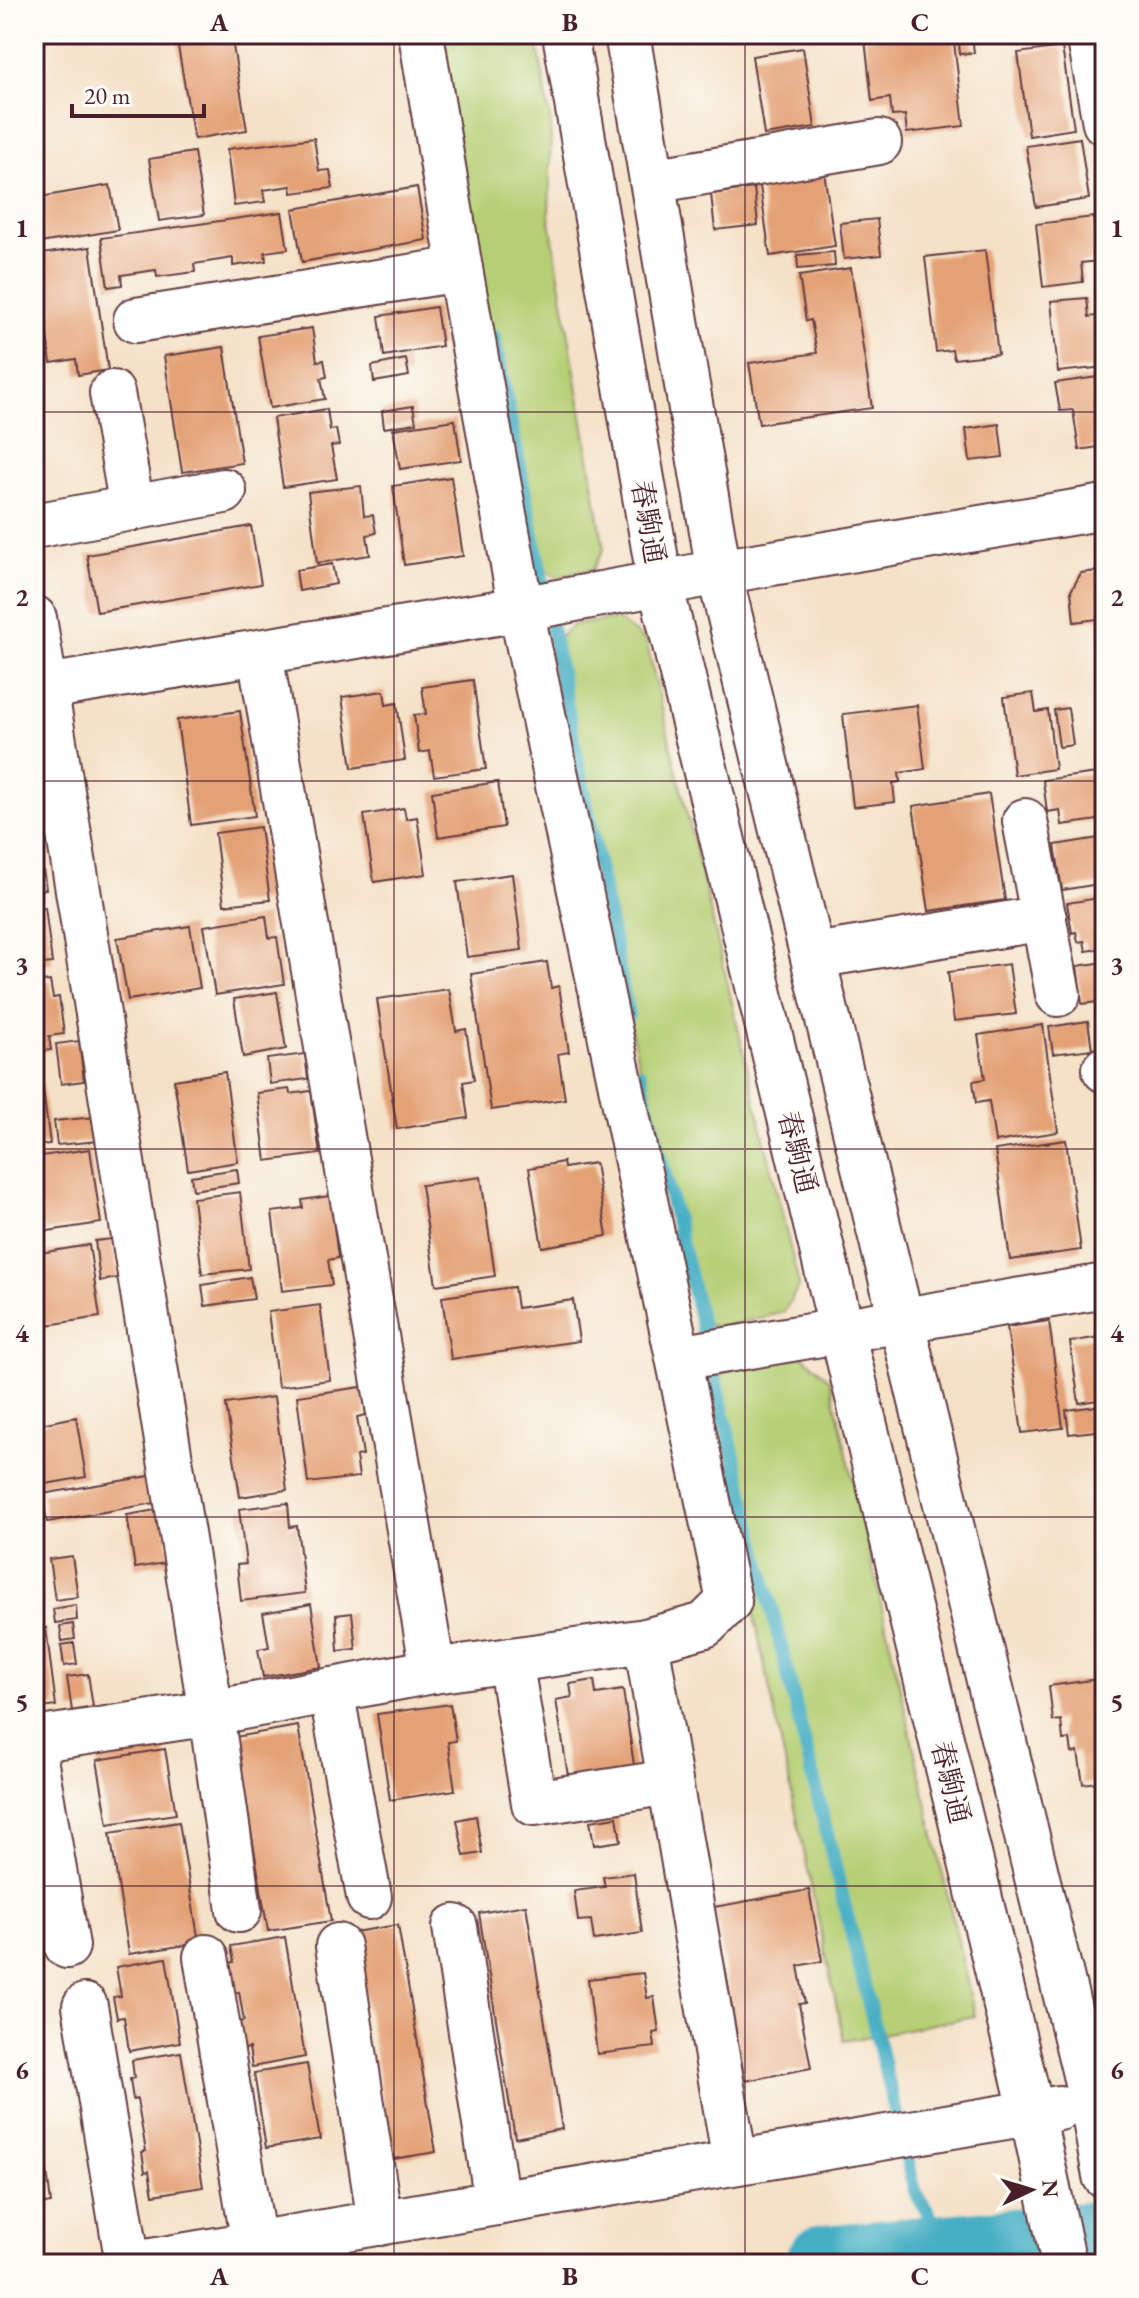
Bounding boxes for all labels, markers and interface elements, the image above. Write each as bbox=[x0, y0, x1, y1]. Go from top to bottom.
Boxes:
text: A bbox=[209, 5, 229, 39]
text: B bbox=[562, 5, 578, 39]
text: C bbox=[911, 5, 929, 39]
scale bar bbox=[72, 68, 204, 118]
text: 20 m bbox=[84, 80, 131, 111]
text: 1 bbox=[15, 211, 29, 245]
text: 1 bbox=[1110, 211, 1124, 245]
street label: 春駒通 bbox=[624, 478, 674, 566]
text: 2 bbox=[15, 580, 29, 614]
text: 2 bbox=[1110, 580, 1124, 614]
text: 3 bbox=[15, 948, 29, 982]
text: 3 bbox=[1110, 948, 1124, 982]
street label: 春駒通 bbox=[770, 1107, 826, 1197]
text: 4 bbox=[15, 1316, 29, 1350]
text: 4 bbox=[1110, 1316, 1124, 1350]
text: 5 bbox=[15, 1685, 29, 1719]
text: 5 bbox=[1110, 1685, 1124, 1719]
street label: 春駒通 bbox=[923, 1737, 979, 1827]
text: 6 bbox=[15, 2053, 29, 2087]
text: 6 bbox=[1110, 2053, 1124, 2087]
north arrow bbox=[991, 2150, 1071, 2230]
text: N bbox=[1035, 2179, 1066, 2199]
text: A bbox=[209, 2259, 229, 2293]
text: B bbox=[562, 2259, 578, 2293]
text: C bbox=[911, 2259, 929, 2293]

